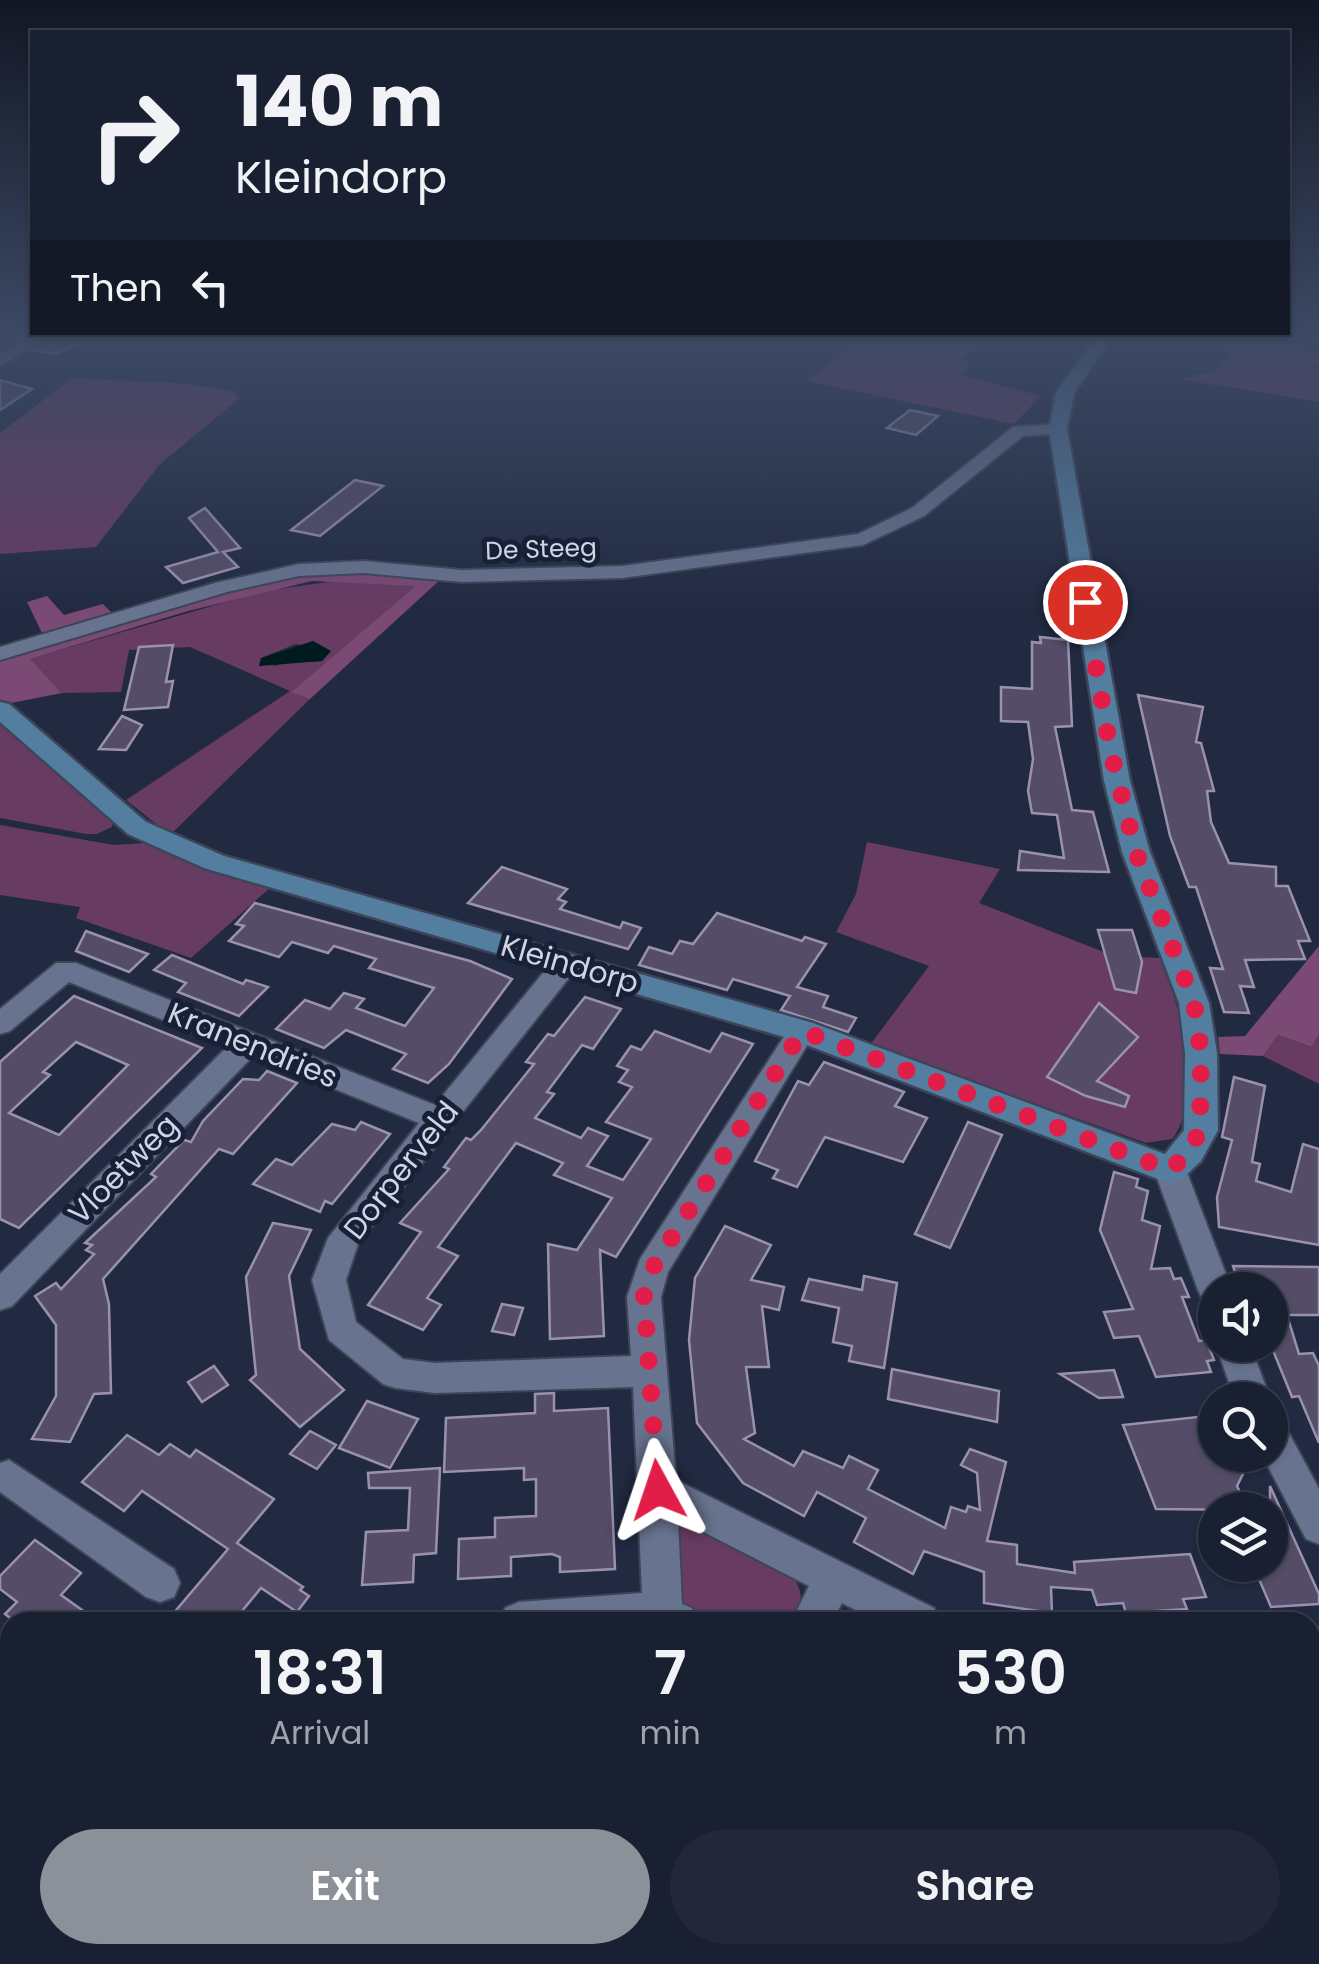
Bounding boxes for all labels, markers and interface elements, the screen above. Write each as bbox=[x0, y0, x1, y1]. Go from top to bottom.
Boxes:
text: 140 m bbox=[235, 52, 443, 151]
icon: right bbox=[70, 70, 200, 200]
text: Kleindorp bbox=[235, 146, 447, 209]
icon: left bbox=[183, 260, 238, 315]
text: Then bbox=[70, 261, 163, 314]
street label: De Steeg bbox=[485, 530, 597, 568]
pin bbox=[1043, 560, 1128, 645]
icon: arrive bbox=[1058, 575, 1113, 630]
street label: Kleindorp bbox=[496, 924, 644, 1004]
street label: Kranendries bbox=[162, 991, 344, 1099]
street label: Dorperveld bbox=[333, 1092, 469, 1248]
street label: Vloetweg bbox=[58, 1104, 188, 1234]
map controls bbox=[1198, 1272, 1288, 1582]
button: sound bbox=[1198, 1272, 1288, 1362]
button: search bbox=[1198, 1382, 1288, 1472]
position arrow bbox=[606, 1438, 710, 1542]
button: layers bbox=[1198, 1492, 1288, 1582]
text: 18:31 bbox=[253, 1631, 387, 1715]
text: 7 bbox=[654, 1631, 687, 1715]
text: 530 bbox=[954, 1631, 1067, 1715]
text: Arrival bbox=[269, 1710, 370, 1755]
text: min bbox=[640, 1710, 701, 1755]
text: m bbox=[994, 1710, 1027, 1755]
button: Exit bbox=[40, 1829, 650, 1944]
button: Share bbox=[670, 1829, 1280, 1944]

